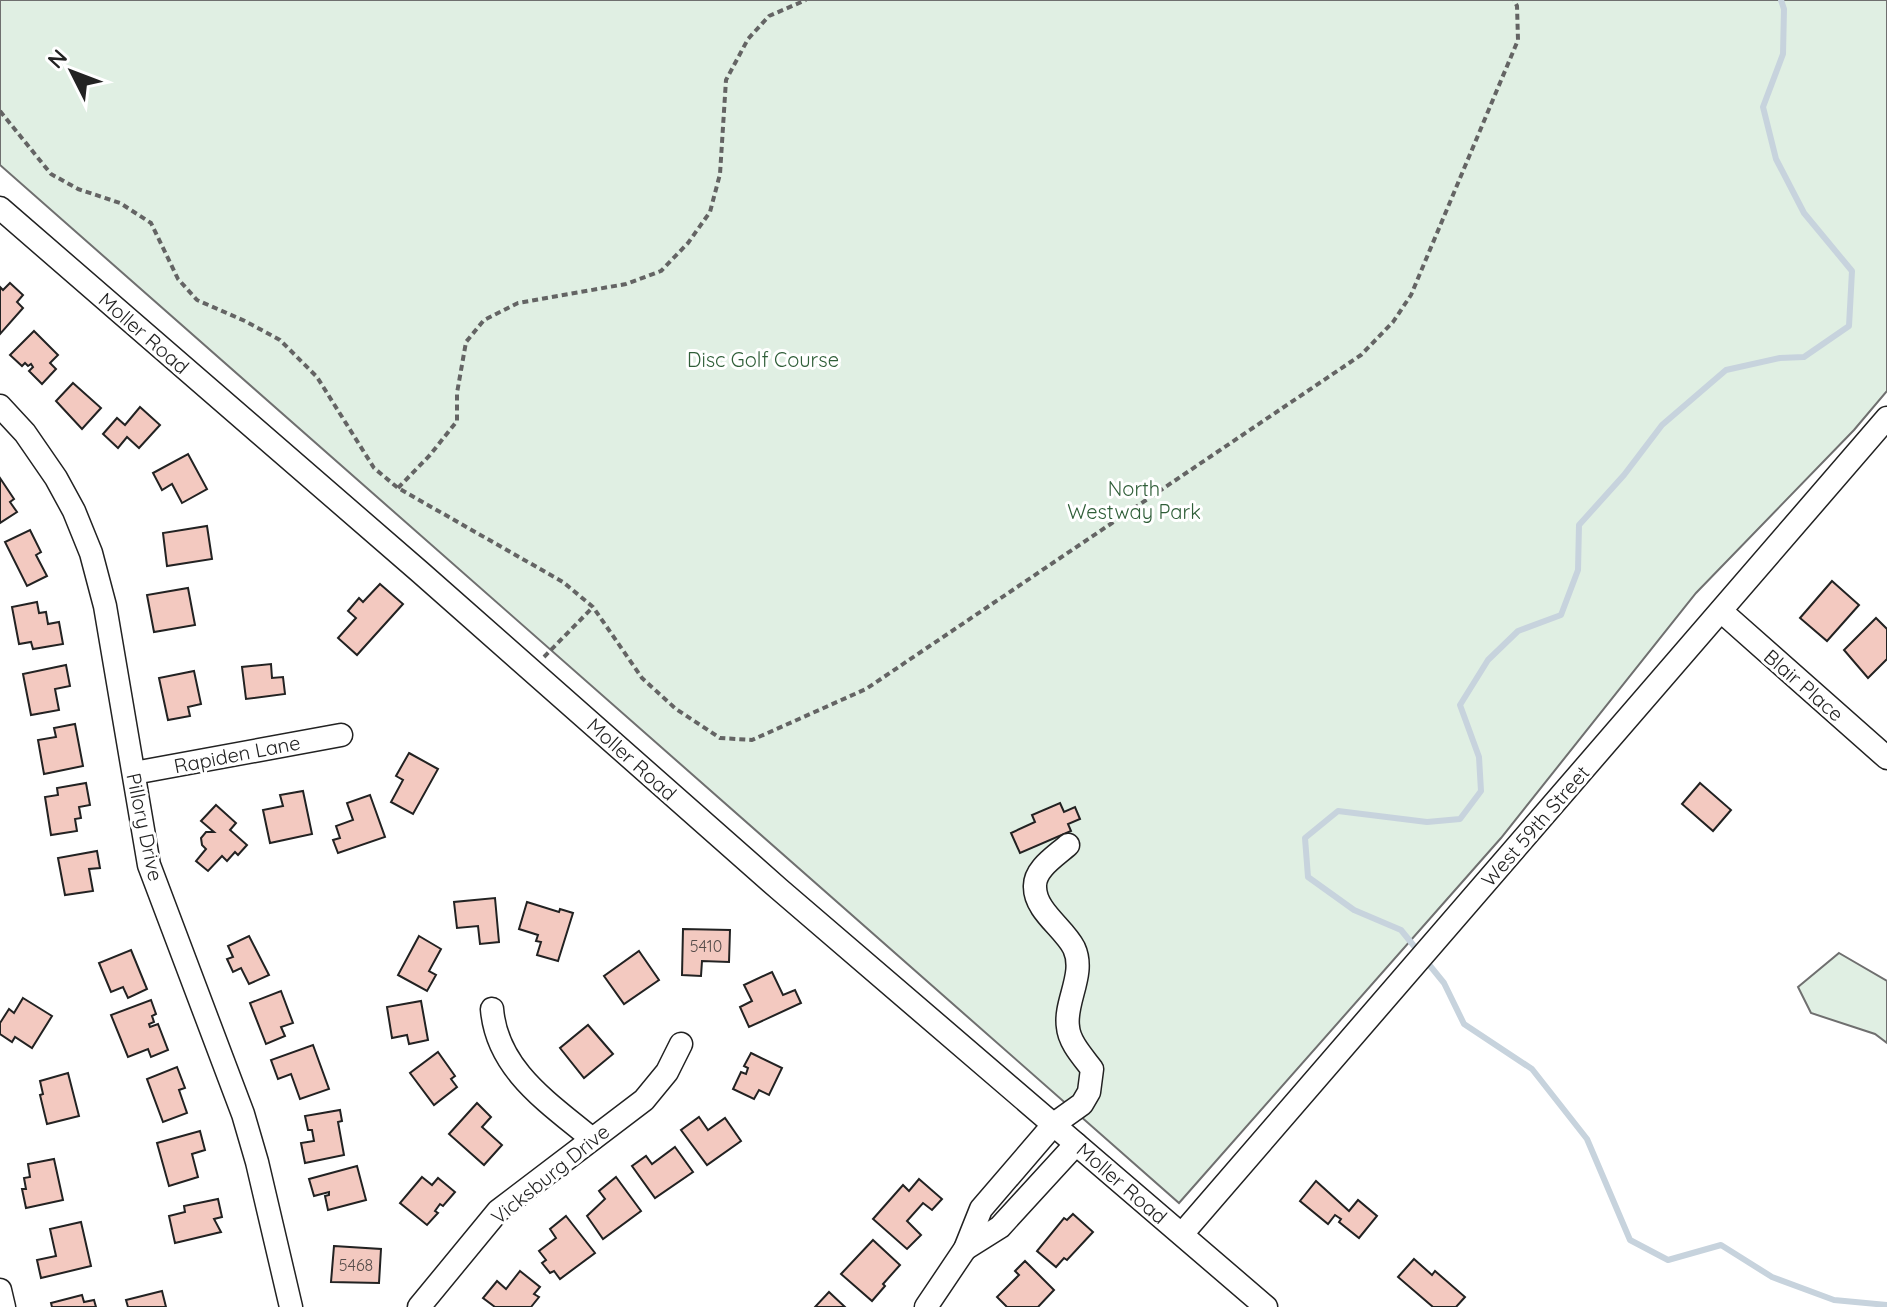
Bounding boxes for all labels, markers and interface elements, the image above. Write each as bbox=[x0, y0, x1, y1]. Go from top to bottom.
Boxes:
north arrow bbox=[32, 32, 112, 112]
text: N bbox=[41, 43, 73, 74]
street label: Moller Road bbox=[94, 287, 194, 379]
park label: Disc Golf Course bbox=[687, 347, 839, 372]
park label: North Westway Park bbox=[1067, 476, 1201, 524]
street label: Blair Place bbox=[1759, 644, 1849, 726]
street label: Moller Road bbox=[582, 712, 682, 806]
street label: Rapiden Lane bbox=[172, 730, 302, 778]
street label: West 59th Street bbox=[1476, 760, 1595, 892]
street label: Pillory Drive bbox=[121, 771, 169, 883]
house number: 5410 bbox=[690, 936, 722, 956]
street label: Vicksburg Drive bbox=[486, 1119, 614, 1229]
street label: Moller Road bbox=[1072, 1137, 1172, 1229]
house number: 5468 bbox=[339, 1255, 373, 1275]

